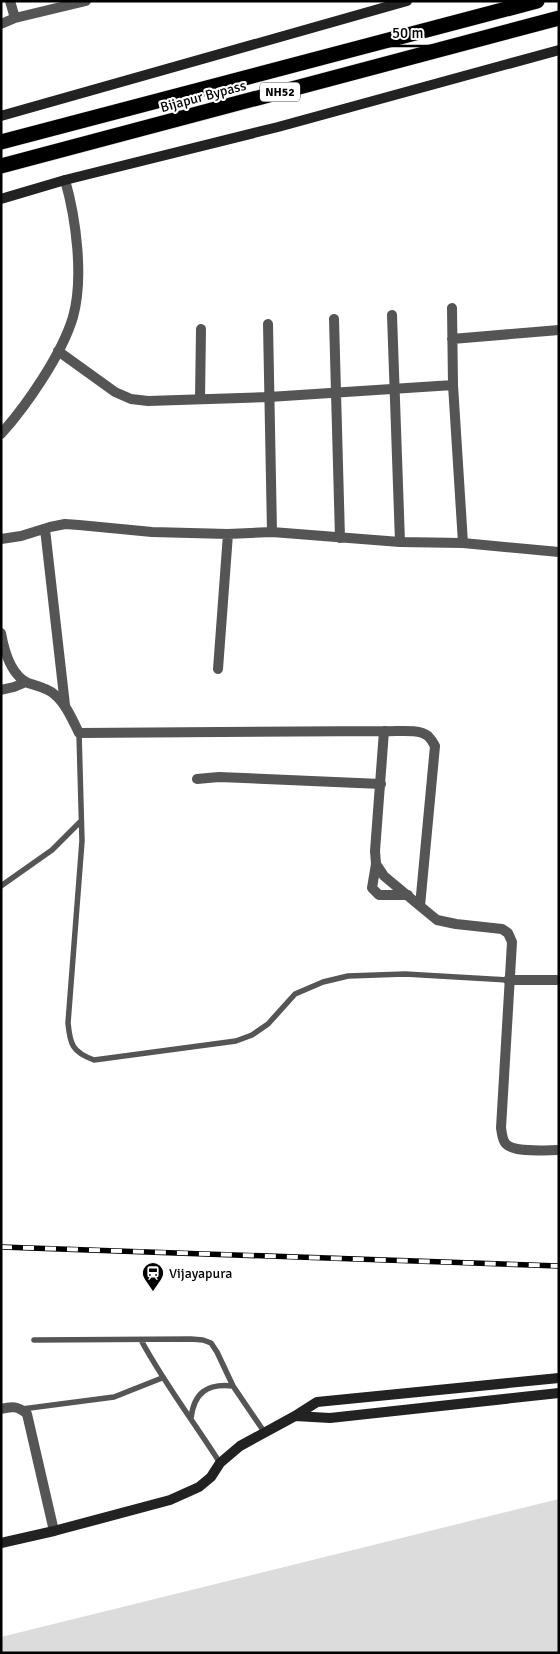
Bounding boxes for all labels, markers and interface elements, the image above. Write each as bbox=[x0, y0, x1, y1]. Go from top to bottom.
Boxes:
scale bar bbox=[385, 15, 475, 47]
text: 50 m bbox=[392, 24, 423, 42]
street label: Bijapur Bypass bbox=[158, 77, 248, 116]
road number: NH52 bbox=[260, 82, 300, 101]
station icon: Vijayapura bbox=[141, 1261, 165, 1292]
place label: Vijayapura bbox=[169, 1265, 232, 1282]

